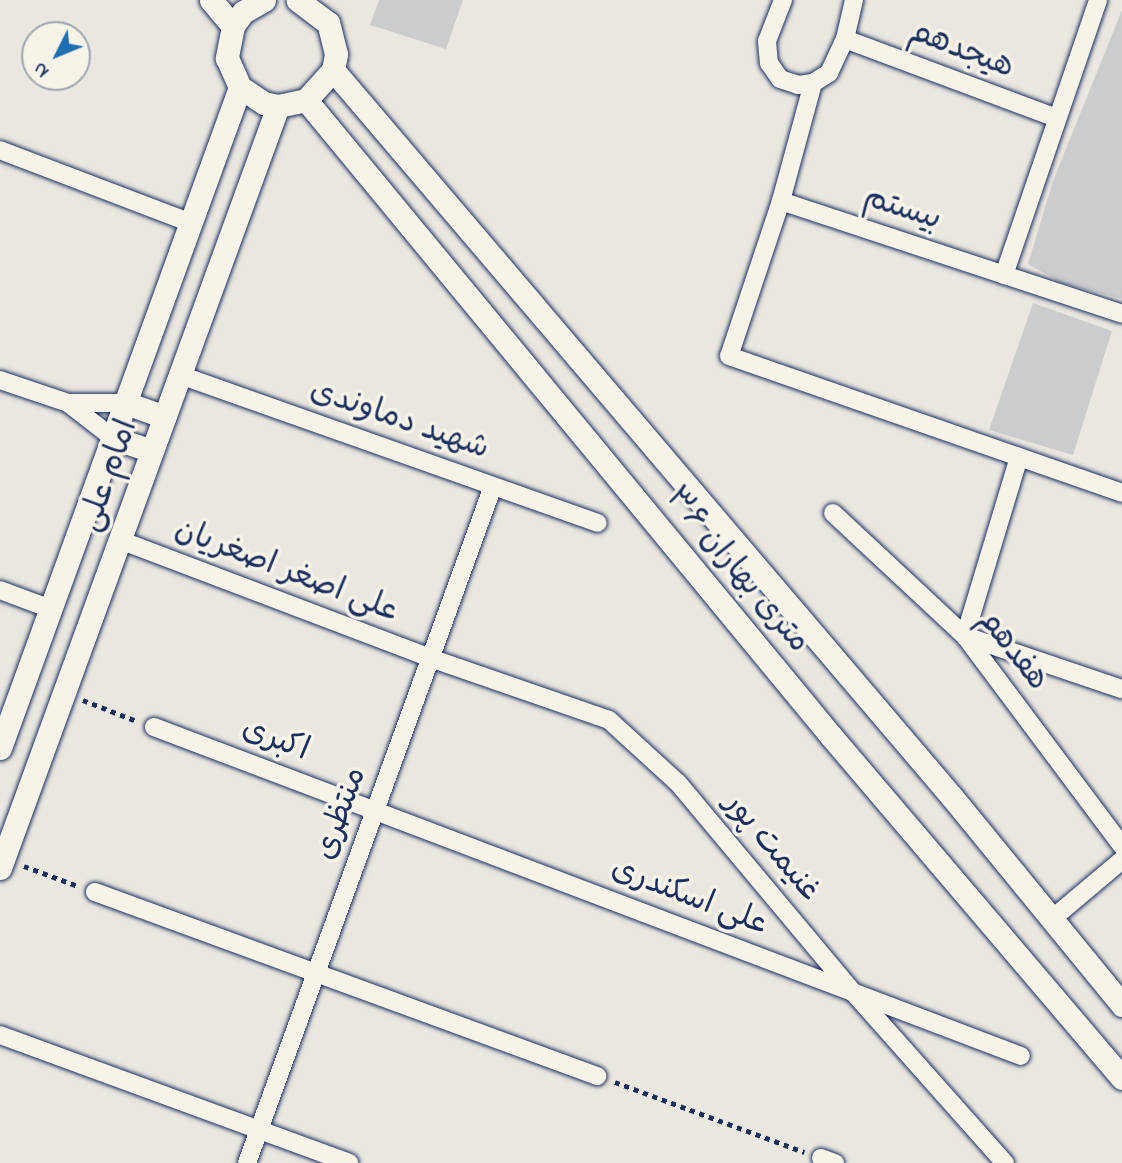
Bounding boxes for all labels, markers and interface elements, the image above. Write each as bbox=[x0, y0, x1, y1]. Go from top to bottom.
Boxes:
street label: هیجدهم bbox=[903, 13, 1019, 89]
north arrow bbox=[21, 21, 91, 91]
text: N bbox=[27, 55, 56, 83]
street label: بیستم bbox=[858, 179, 946, 241]
street label: شهید دماوندی bbox=[304, 372, 494, 470]
street label: امام علی bbox=[72, 415, 148, 537]
street label: ۳۶ متری بهاران bbox=[656, 480, 816, 662]
street label: علی اصغر اصغریان bbox=[169, 512, 403, 632]
street label: هفدهم bbox=[968, 603, 1056, 699]
street label: اکبری bbox=[236, 711, 314, 771]
street label: منتظری bbox=[308, 763, 376, 865]
street label: غنیمت پور bbox=[714, 786, 828, 910]
street label: علی اسکندری bbox=[605, 851, 773, 945]

